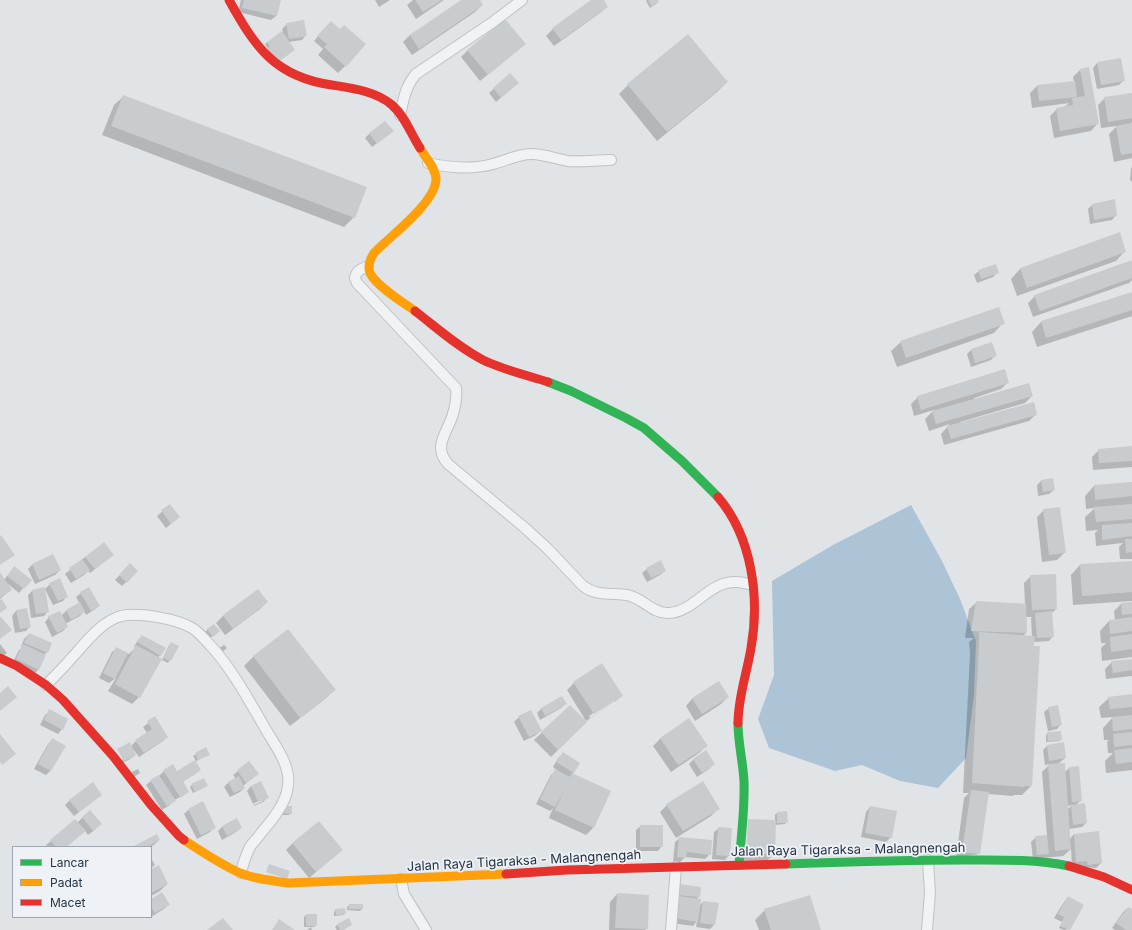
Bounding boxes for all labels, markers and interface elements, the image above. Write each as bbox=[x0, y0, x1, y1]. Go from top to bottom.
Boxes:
street label: Jalan Raya Tigaraksa - Malangnengah bbox=[731, 840, 965, 860]
legend bbox=[12, 846, 152, 918]
street label: Jalan Raya Tigaraksa - Malangnengah bbox=[406, 847, 642, 875]
text: Lancar bbox=[50, 855, 89, 870]
text: Padat bbox=[50, 875, 82, 890]
text: Macet bbox=[50, 895, 85, 910]

